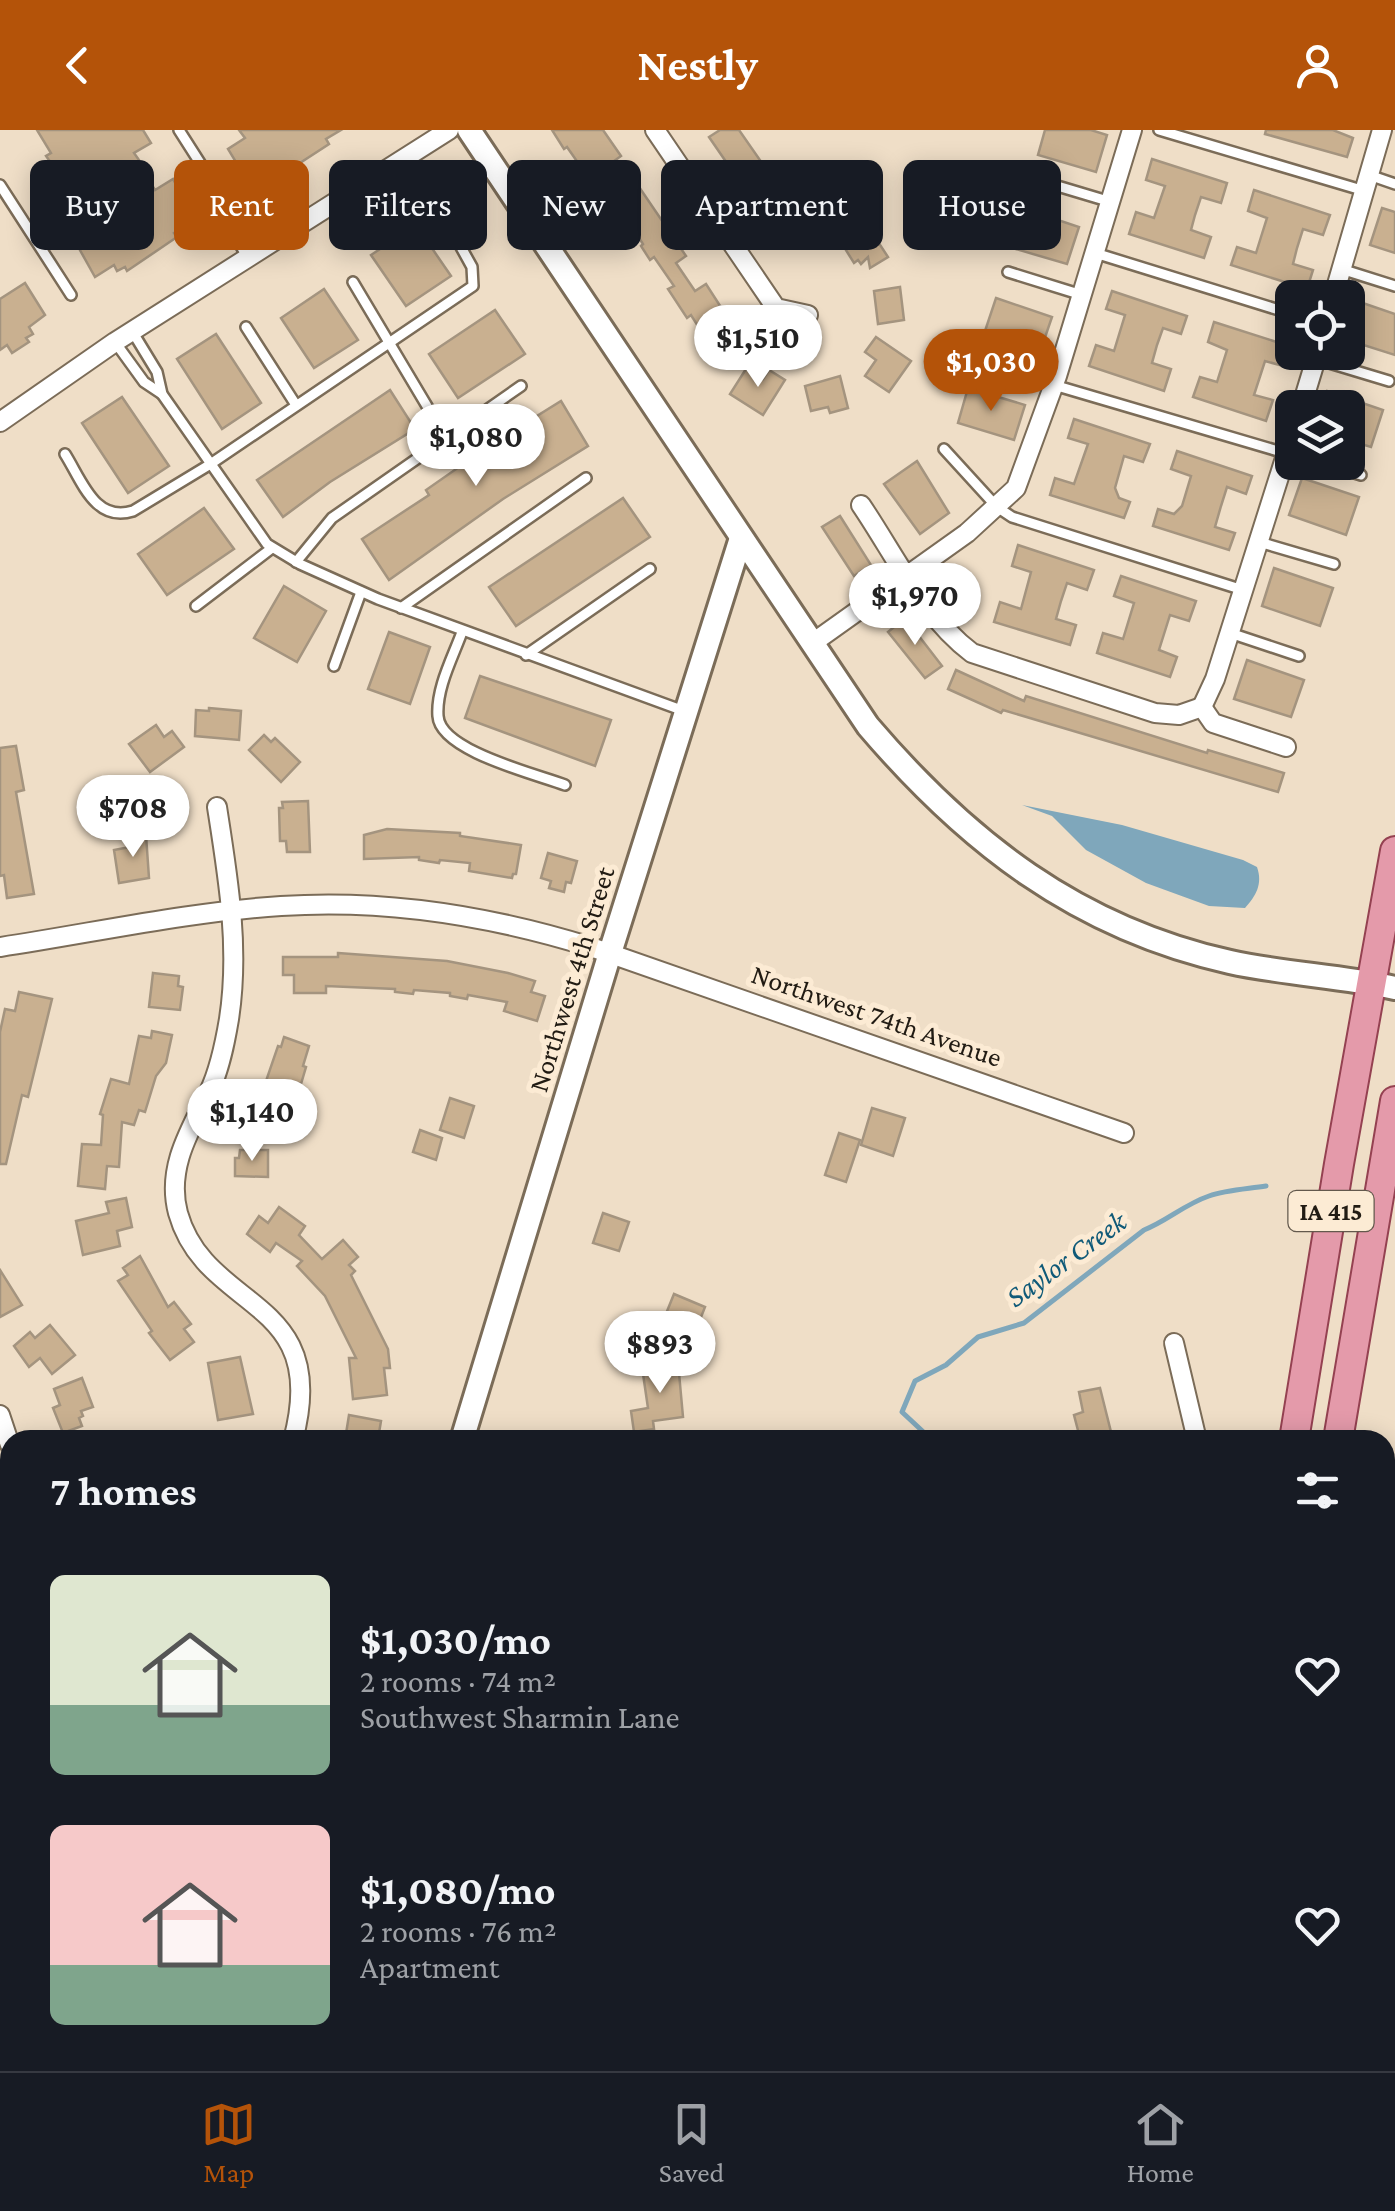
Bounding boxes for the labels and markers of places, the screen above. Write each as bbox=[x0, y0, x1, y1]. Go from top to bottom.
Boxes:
pin: $1,510 bbox=[677, 305, 839, 390]
pin: $1,030 bbox=[910, 329, 1072, 414]
pin: $1,080 bbox=[395, 404, 557, 489]
pin: $1,970 bbox=[834, 563, 996, 648]
pin: $708 bbox=[74, 775, 192, 860]
pin: $1,140 bbox=[171, 1079, 333, 1164]
pin: $893 bbox=[601, 1311, 719, 1396]

